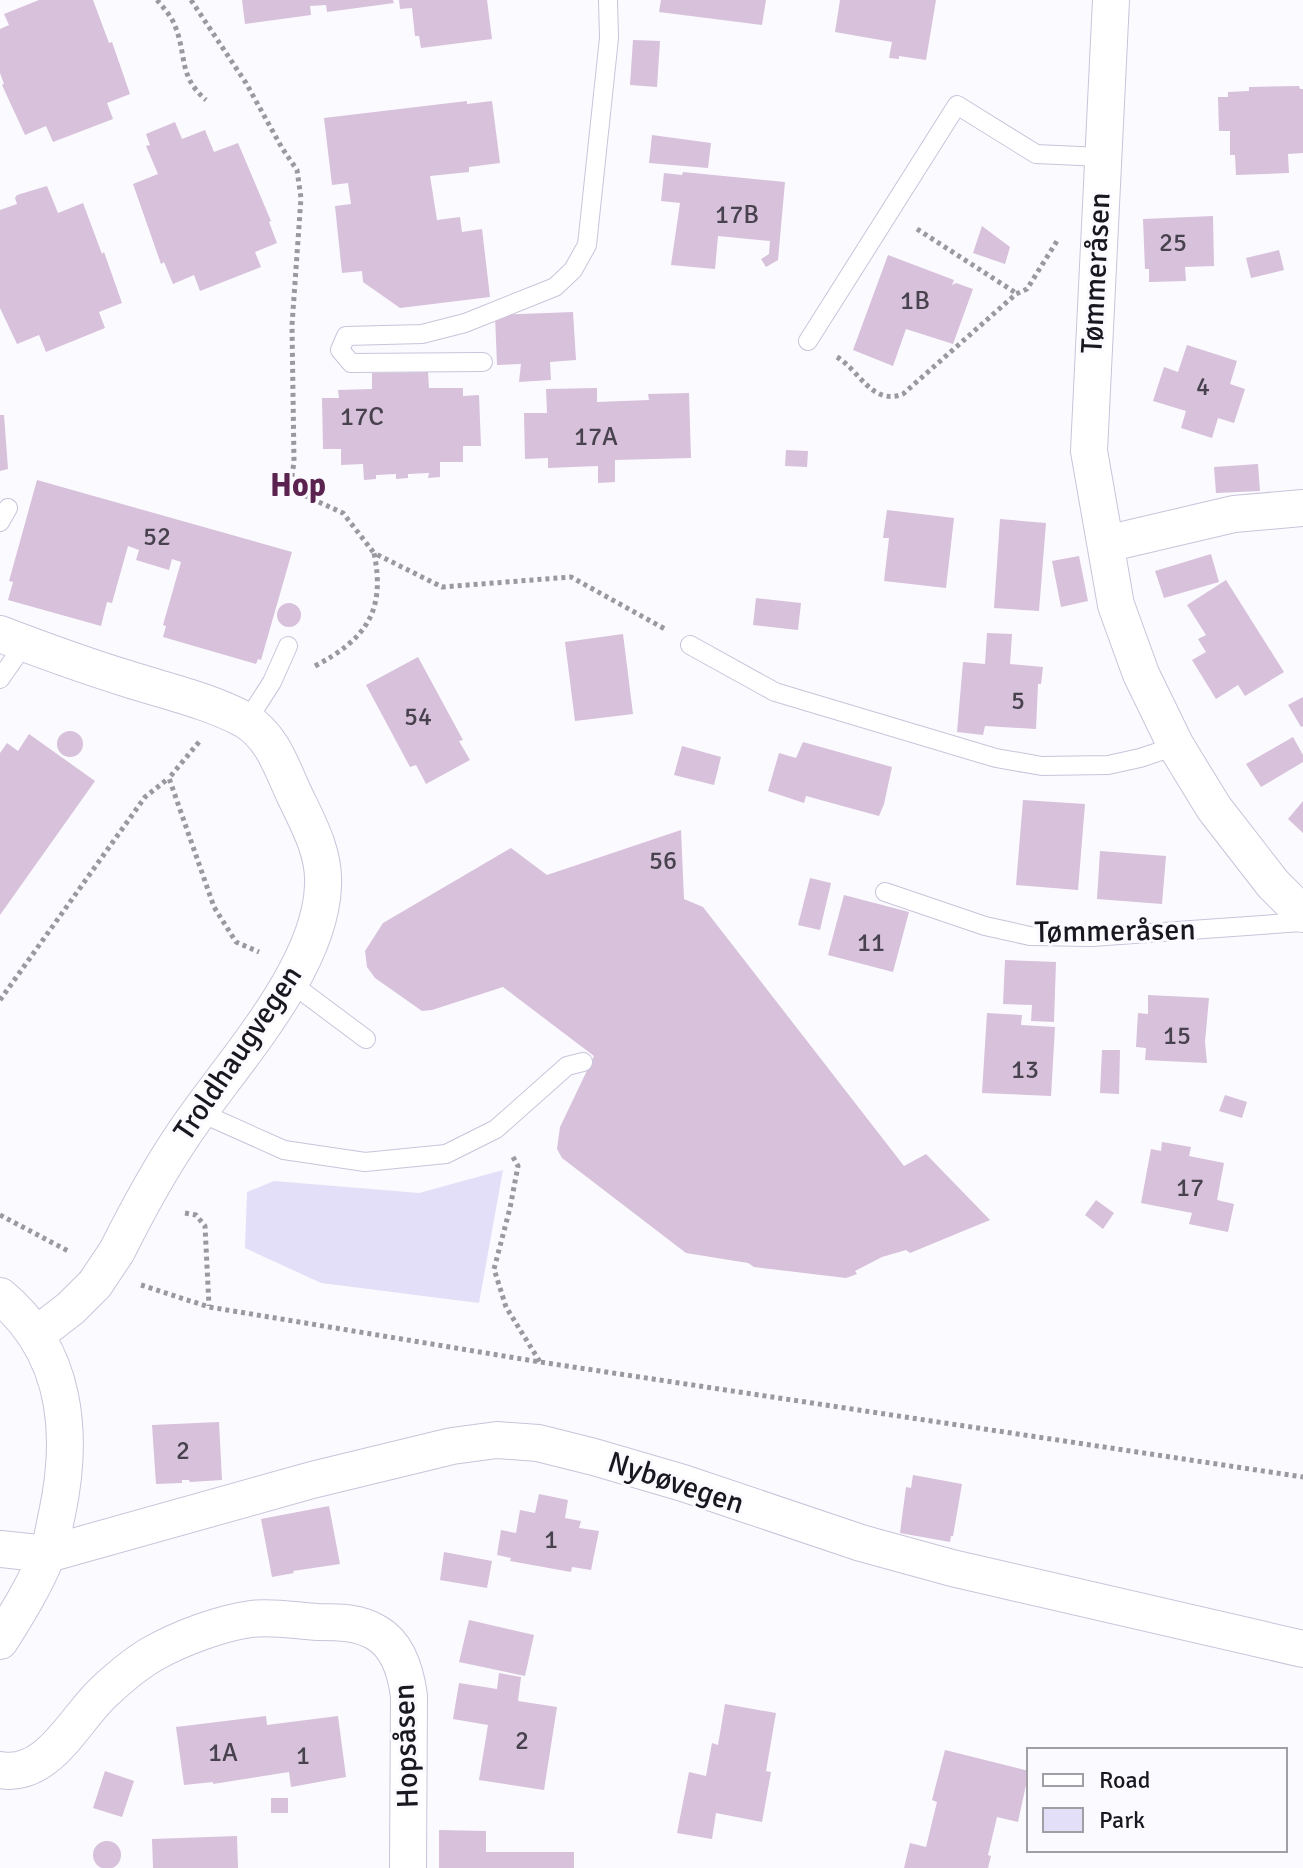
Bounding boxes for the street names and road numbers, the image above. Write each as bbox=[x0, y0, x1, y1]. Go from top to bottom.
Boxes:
street label: Tømmeråsen bbox=[1073, 192, 1119, 354]
street label: Tømmeråsen bbox=[1034, 911, 1196, 951]
street label: Troldhaugvegen bbox=[166, 958, 310, 1148]
street label: Nybøvegen bbox=[603, 1444, 749, 1522]
street label: Hopsåsen bbox=[385, 1683, 427, 1809]

